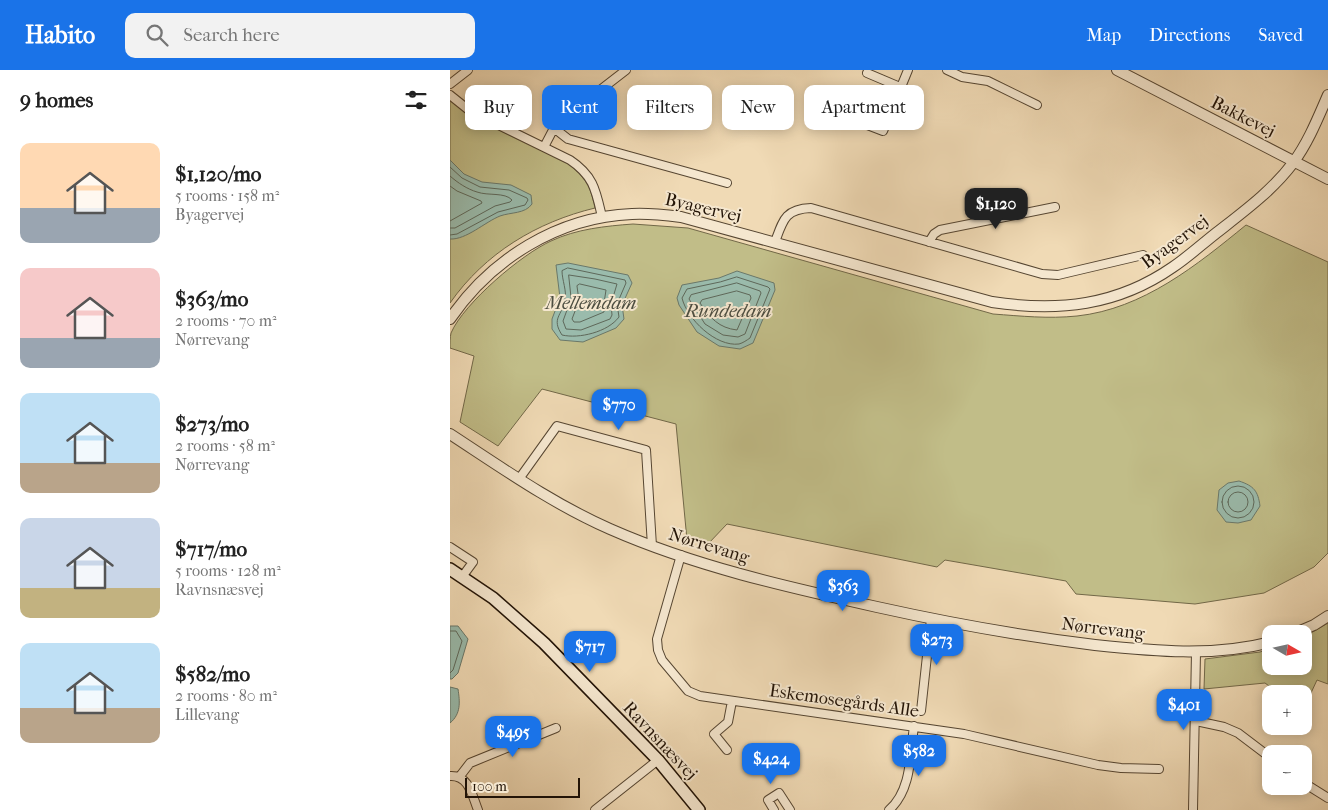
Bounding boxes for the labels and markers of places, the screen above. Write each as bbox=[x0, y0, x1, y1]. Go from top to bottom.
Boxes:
pin: $1,120 bbox=[955, 188, 1037, 230]
pin: $770 bbox=[589, 388, 649, 431]
pin: $363 bbox=[813, 570, 873, 612]
pin: $273 bbox=[907, 624, 967, 666]
pin: $717 bbox=[560, 630, 620, 673]
pin: $401 bbox=[1154, 688, 1214, 731]
pin: $495 bbox=[483, 716, 543, 758]
pin: $582 bbox=[889, 734, 949, 777]
pin: $424 bbox=[741, 742, 801, 785]

